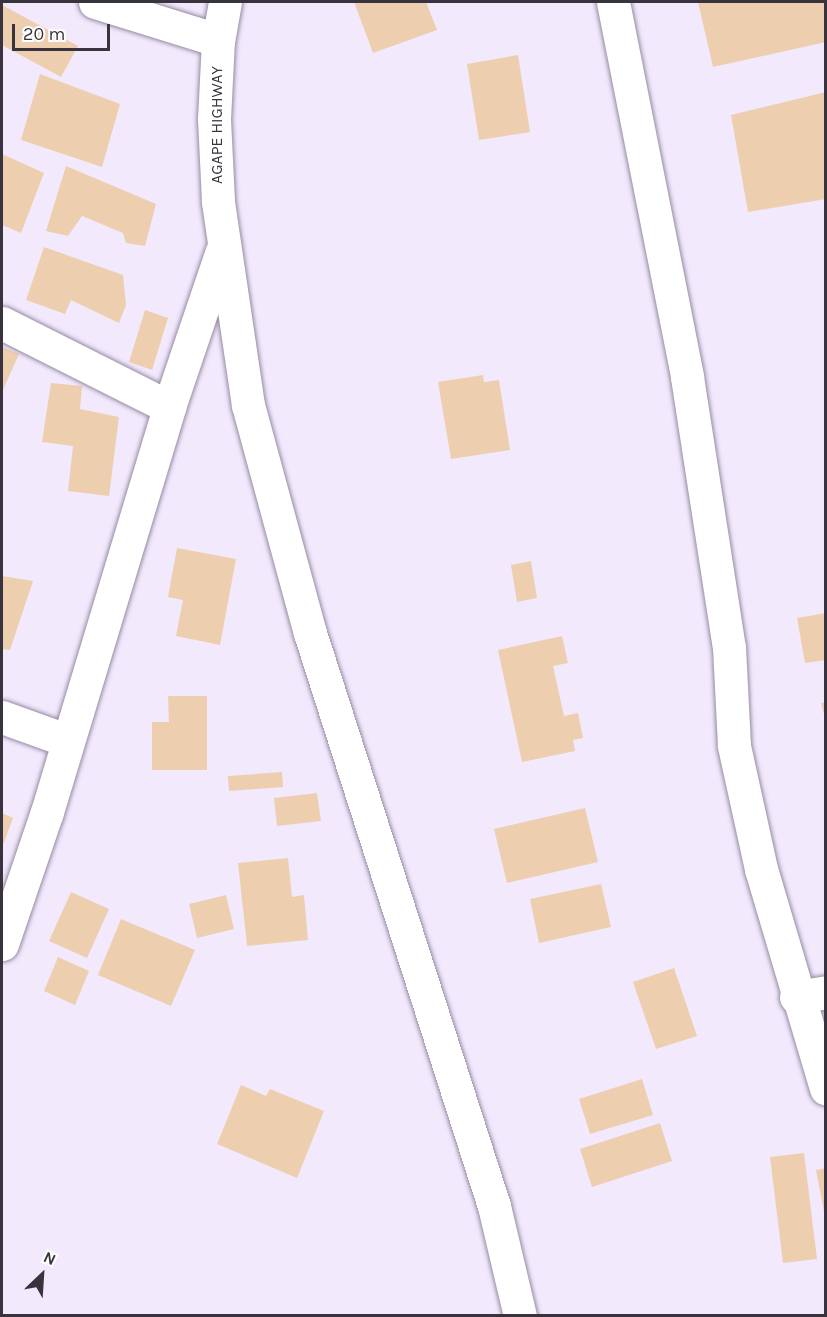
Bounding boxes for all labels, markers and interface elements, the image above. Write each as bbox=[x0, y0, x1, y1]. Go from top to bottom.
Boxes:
scale bar bbox=[15, 12, 112, 50]
text: 20 m bbox=[23, 23, 65, 45]
street label: AGAPE HIGHWAY bbox=[207, 66, 227, 184]
north arrow bbox=[12, 1245, 72, 1305]
text: N bbox=[41, 1247, 59, 1269]

